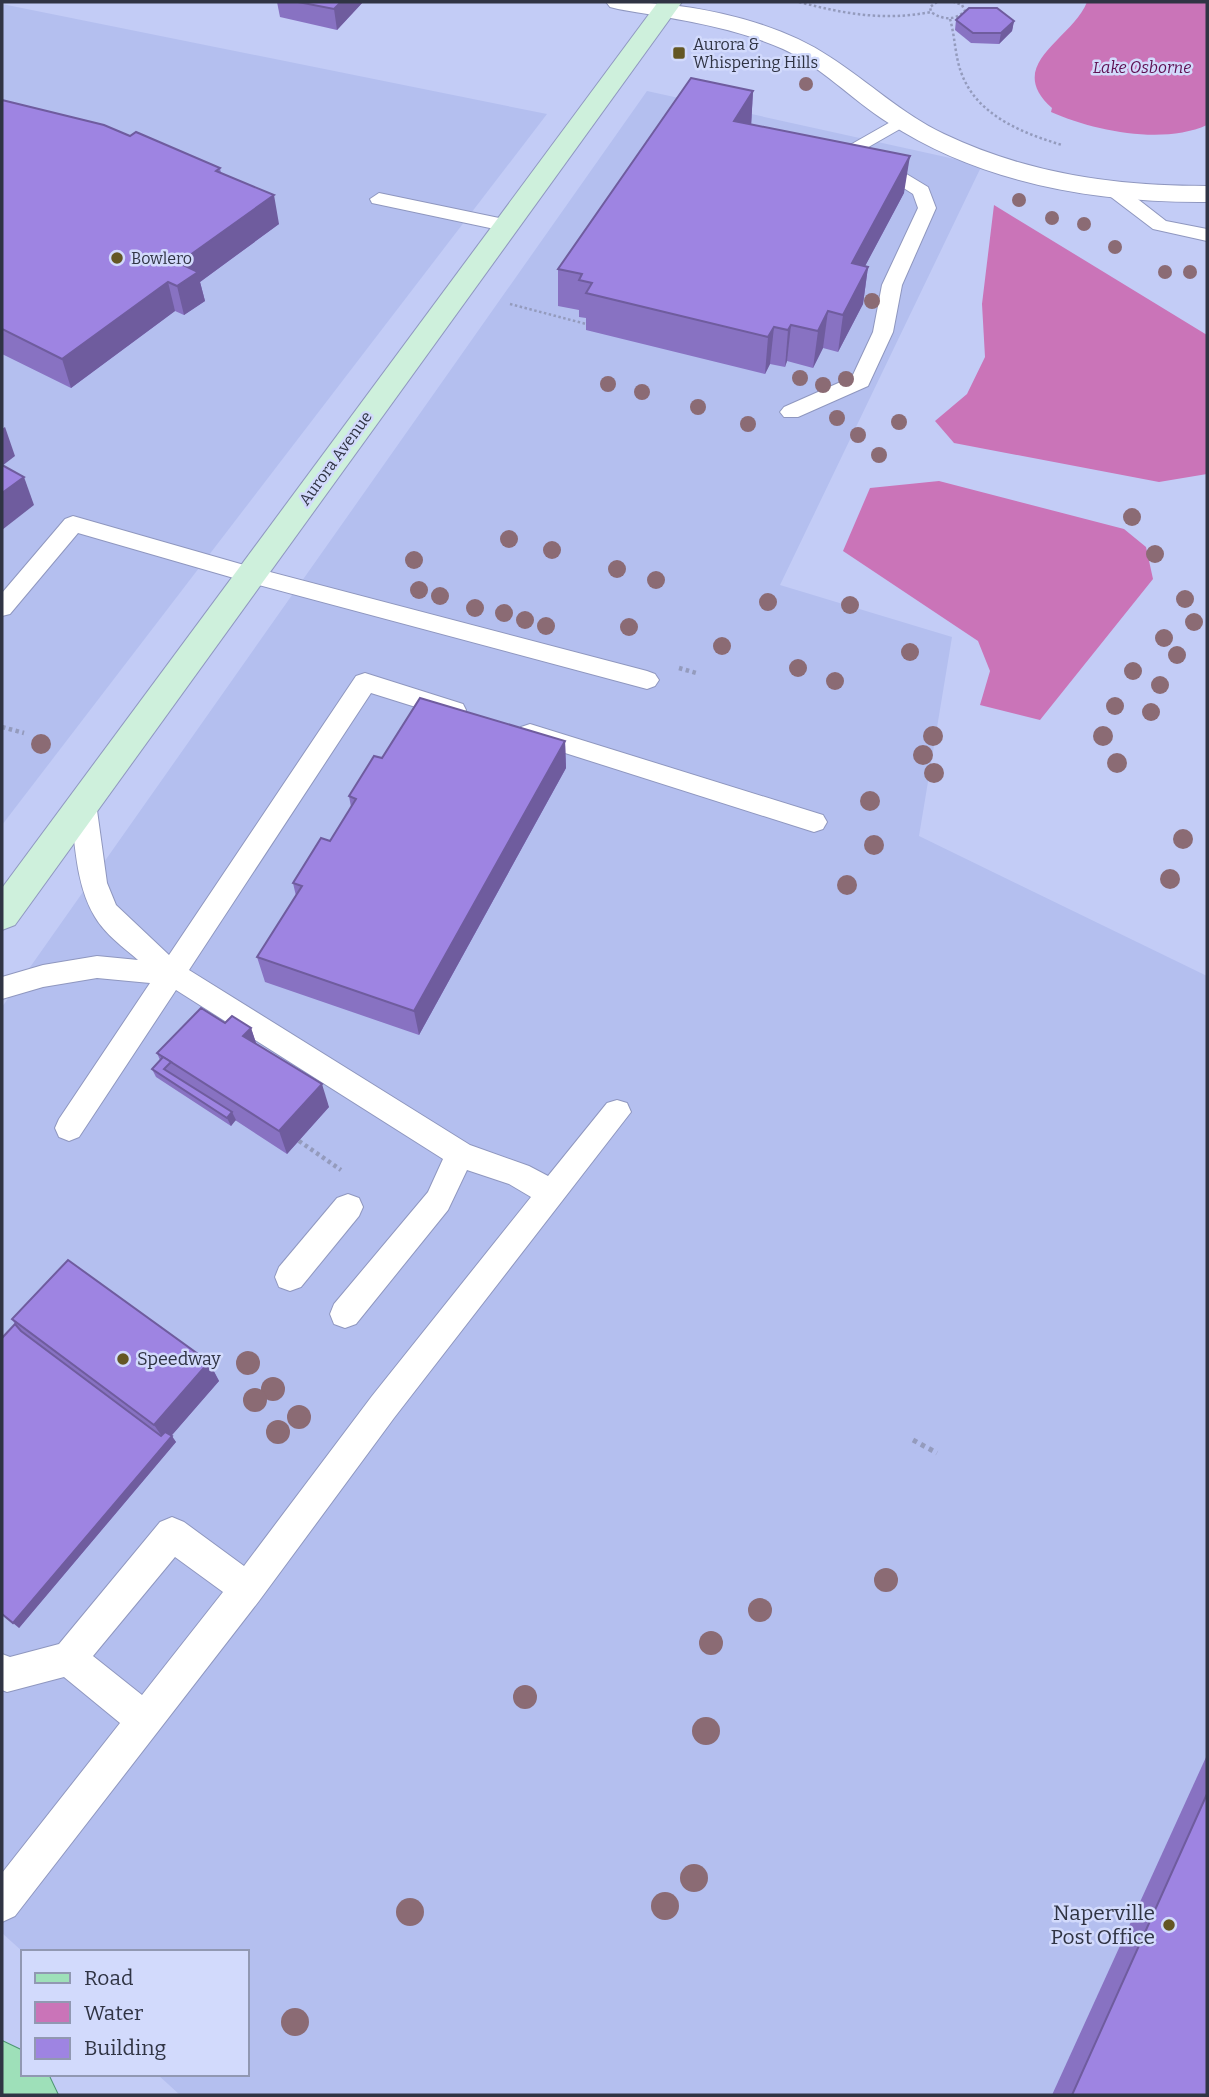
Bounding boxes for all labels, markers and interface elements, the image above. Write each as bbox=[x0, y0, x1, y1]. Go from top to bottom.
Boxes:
place label: Aurora & Whispering Hills bbox=[693, 35, 818, 72]
marker: Aurora & Whispering Hills bbox=[671, 45, 687, 61]
water label: Lake Osborne bbox=[1093, 58, 1191, 77]
place label: Bowlero bbox=[131, 249, 192, 268]
marker: Bowlero bbox=[109, 250, 125, 266]
street label: Aurora Avenue bbox=[295, 408, 376, 509]
place label: Speedway bbox=[137, 1348, 221, 1370]
marker: Speedway bbox=[115, 1351, 131, 1367]
place label: Naperville Post Office bbox=[1050, 1900, 1155, 1950]
marker: Naperville Post Office bbox=[1161, 1917, 1177, 1933]
legend bbox=[21, 1950, 248, 2076]
text: Road bbox=[84, 1965, 133, 1991]
text: Water bbox=[84, 2000, 143, 2026]
text: Building bbox=[84, 2035, 167, 2061]

